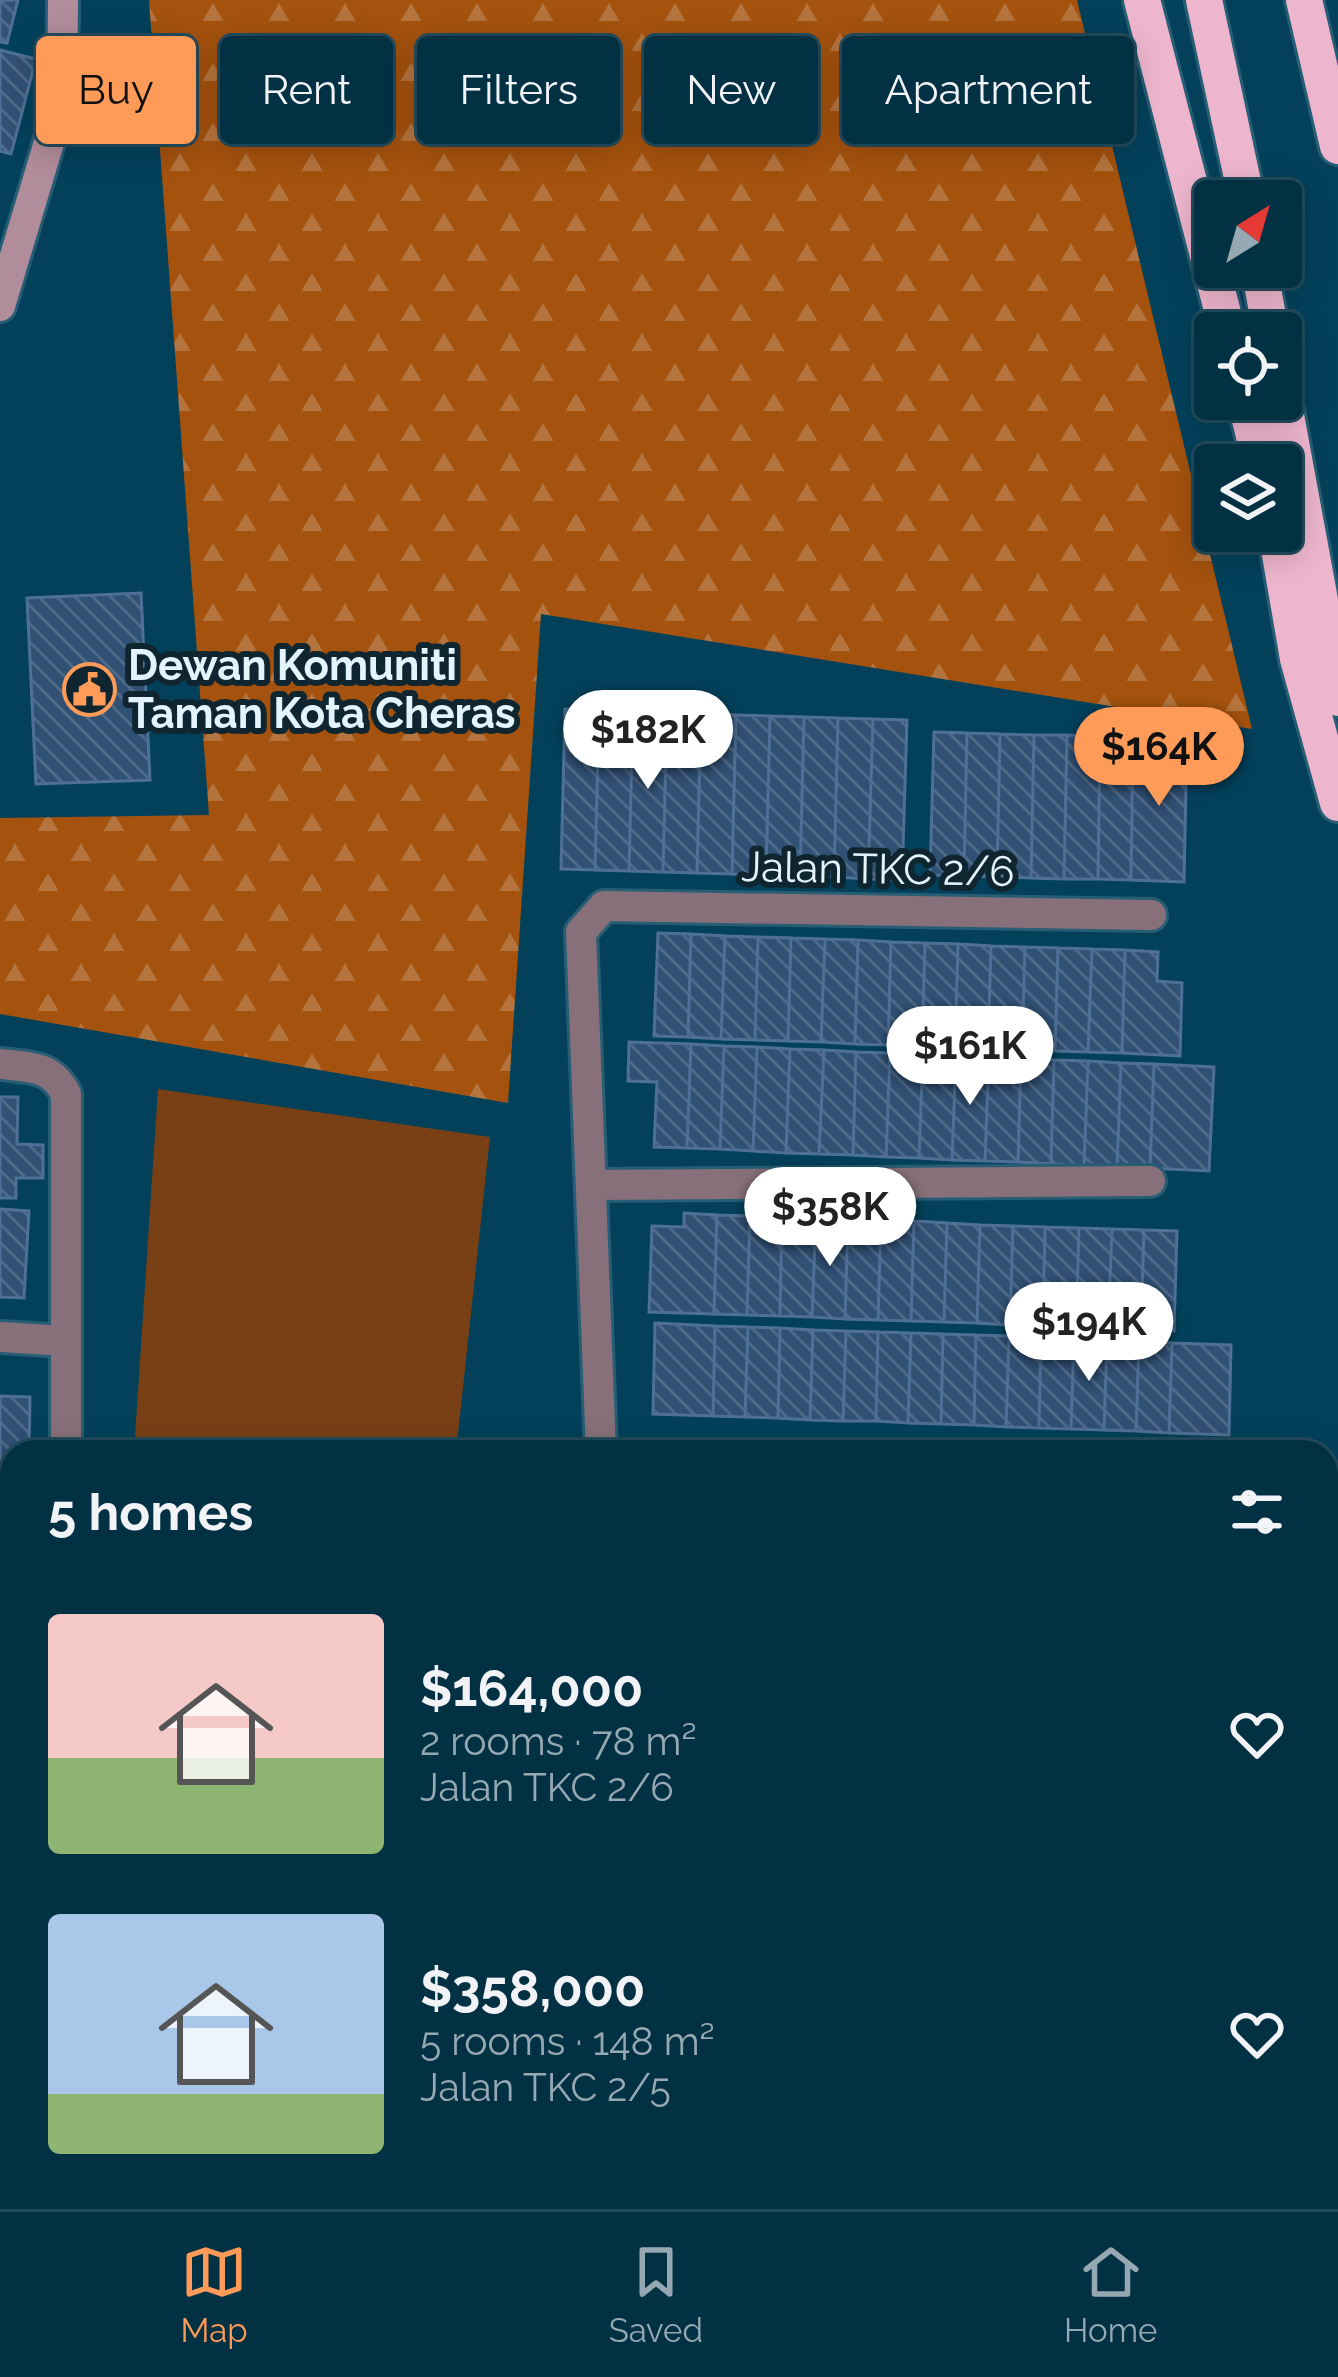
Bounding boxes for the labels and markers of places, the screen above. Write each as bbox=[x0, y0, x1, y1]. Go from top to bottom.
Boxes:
place label: Dewan Komuniti Taman Kota Cheras bbox=[128, 641, 516, 738]
public building icon: Dewan Komuniti Taman Kota Cheras bbox=[61, 661, 117, 717]
pin: $182K bbox=[564, 690, 732, 792]
pin: $164K bbox=[1075, 707, 1243, 809]
pin: $161K bbox=[886, 1006, 1054, 1108]
pin: $358K bbox=[746, 1167, 914, 1269]
pin: $194K bbox=[1005, 1282, 1173, 1384]

